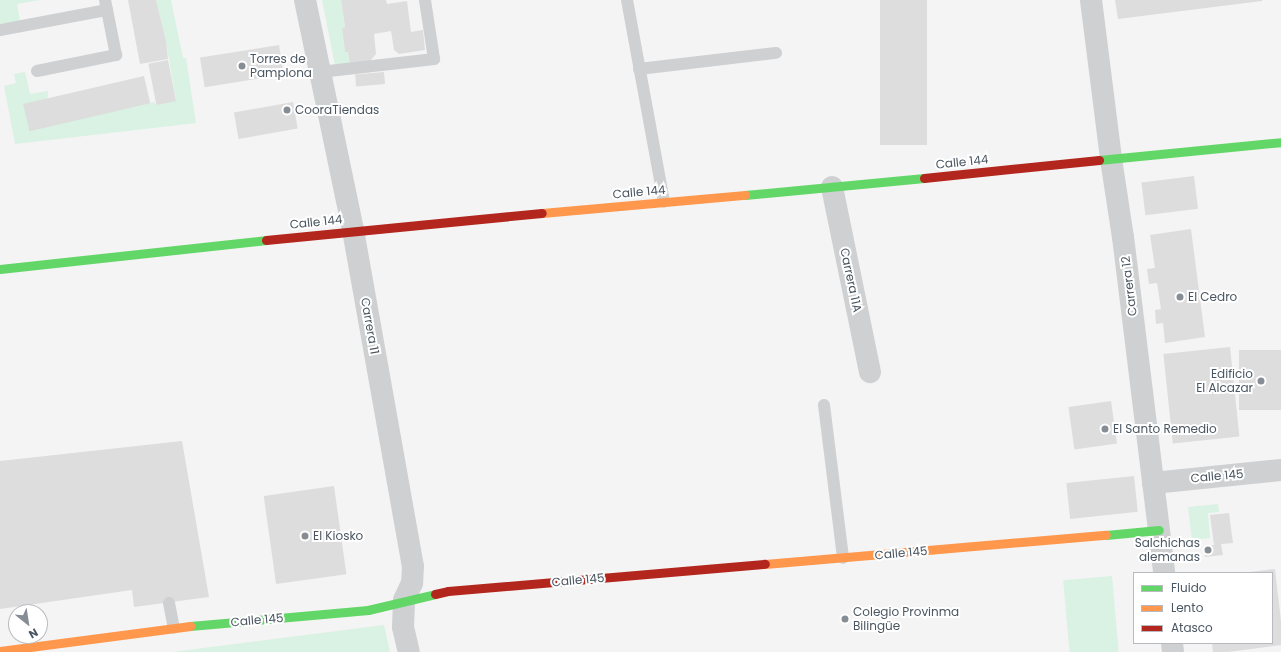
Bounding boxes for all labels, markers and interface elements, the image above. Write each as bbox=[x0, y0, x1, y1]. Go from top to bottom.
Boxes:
place label: Torres de Pamplona bbox=[250, 52, 312, 80]
marker: Torres de Pamplona bbox=[237, 61, 247, 71]
place label: CooraTiendas bbox=[295, 103, 379, 117]
marker: CooraTiendas bbox=[282, 105, 292, 115]
street label: Calle 144 bbox=[935, 152, 989, 172]
street label: Calle 144 bbox=[612, 183, 666, 201]
street label: Calle 144 bbox=[289, 212, 343, 232]
street label: Carrera 11A bbox=[837, 247, 865, 313]
street label: Carrera 12 bbox=[1118, 255, 1140, 317]
place label: El Cedro bbox=[1188, 290, 1237, 304]
marker: El Cedro bbox=[1175, 292, 1185, 302]
street label: Carrera 11 bbox=[358, 297, 382, 355]
place label: Edificio El Alcazar bbox=[1196, 367, 1253, 395]
marker: Edificio El Alcazar bbox=[1256, 376, 1266, 386]
place label: El Santo Remedio bbox=[1113, 422, 1217, 436]
marker: El Santo Remedio bbox=[1100, 424, 1110, 434]
street label: Calle 145 bbox=[1190, 467, 1244, 485]
place label: El Kiosko bbox=[313, 529, 363, 543]
marker: El Kiosko bbox=[300, 531, 310, 541]
place label: Salchichas alemanas bbox=[1135, 536, 1200, 564]
street label: Calle 145 bbox=[874, 544, 928, 562]
marker: Salchichas alemanas bbox=[1203, 545, 1213, 555]
street label: Calle 145 bbox=[551, 571, 605, 589]
legend bbox=[1133, 572, 1273, 644]
text: Fluido bbox=[1171, 579, 1206, 596]
text: Lento bbox=[1171, 599, 1203, 616]
north arrow bbox=[8, 604, 48, 644]
place label: Colegio Provinma Bilingüe bbox=[853, 605, 959, 633]
street label: Calle 145 bbox=[230, 611, 284, 629]
marker: Colegio Provinma Bilingüe bbox=[840, 614, 850, 624]
text: Atasco bbox=[1171, 619, 1213, 636]
text: N bbox=[26, 625, 41, 643]

